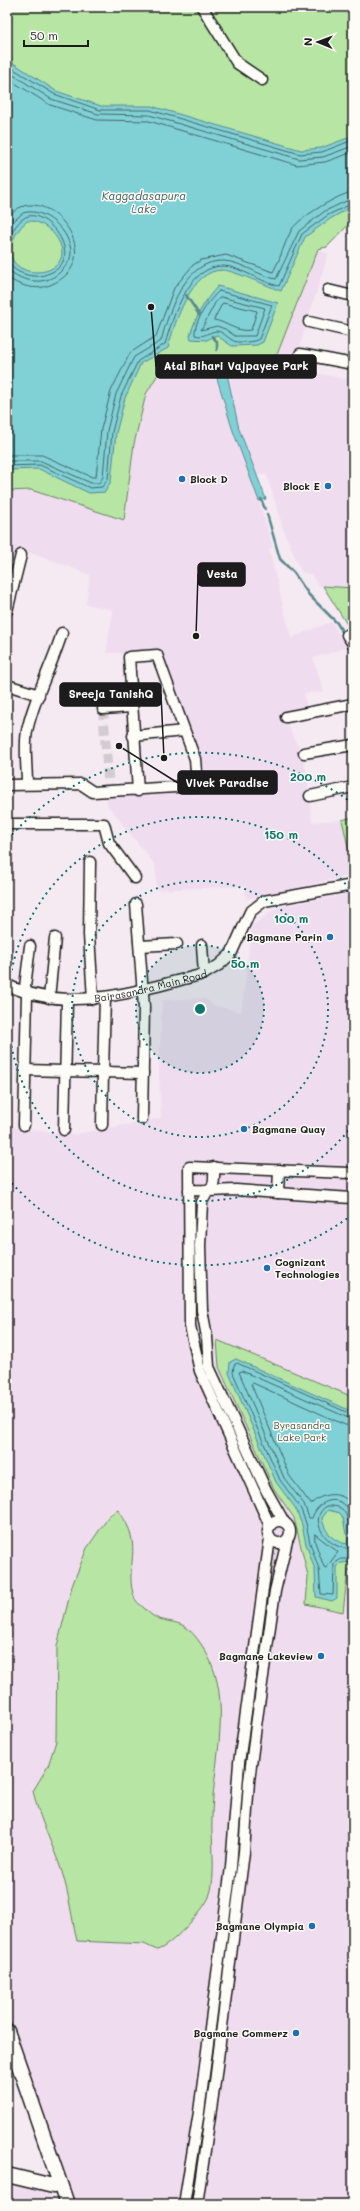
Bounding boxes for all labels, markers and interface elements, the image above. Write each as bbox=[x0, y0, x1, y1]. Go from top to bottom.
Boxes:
scale bar bbox=[24, 22, 88, 48]
north arrow bbox=[298, 22, 338, 62]
text: 50 m bbox=[30, 27, 58, 43]
text: N bbox=[300, 38, 315, 46]
water label: Kaggadasapura Lake bbox=[102, 188, 186, 216]
callout: Atal Bihari Vajpayee Park bbox=[156, 355, 316, 378]
text: Atal Bihari Vajpayee Park bbox=[164, 358, 308, 373]
place label: Block D bbox=[190, 472, 228, 486]
marker: Block D bbox=[177, 474, 187, 484]
place label: Block E bbox=[283, 479, 320, 493]
marker: Block E bbox=[323, 481, 333, 491]
callout: Vesta bbox=[198, 563, 245, 586]
text: Vesta bbox=[206, 566, 238, 581]
callout: Sreeja TanishQ bbox=[60, 683, 161, 706]
text: Sreeja TanishQ bbox=[69, 686, 153, 701]
text: 200 m bbox=[290, 768, 326, 784]
callout: Vivek Paradise bbox=[178, 771, 277, 794]
text: Vivek Paradise bbox=[186, 775, 269, 790]
text: 150 m bbox=[264, 826, 298, 842]
text: 100 m bbox=[274, 910, 308, 926]
place label: Bagmane Parin bbox=[246, 930, 322, 944]
marker: Bagmane Parin bbox=[325, 932, 335, 942]
text: 50 m bbox=[231, 955, 259, 971]
street label: Bairasandra Main Road bbox=[94, 967, 208, 1005]
centre of rings bbox=[193, 1002, 207, 1016]
place label: Bagmane Quay bbox=[252, 1122, 326, 1136]
marker: Bagmane Quay bbox=[239, 1124, 249, 1134]
place label: Cognizant Technologies bbox=[275, 1255, 340, 1281]
marker: Cognizant Technologies bbox=[262, 1263, 272, 1273]
park label: Byrasandra Lake Park bbox=[274, 1418, 330, 1444]
place label: Bagmane Lakeview bbox=[219, 1649, 313, 1663]
marker: Bagmane Lakeview bbox=[316, 1651, 326, 1661]
place label: Bagmane Olympia bbox=[216, 1919, 304, 1933]
marker: Bagmane Olympia bbox=[307, 1921, 317, 1931]
place label: Bagmane Commerz bbox=[194, 2026, 288, 2040]
marker: Bagmane Commerz bbox=[291, 2028, 301, 2038]

